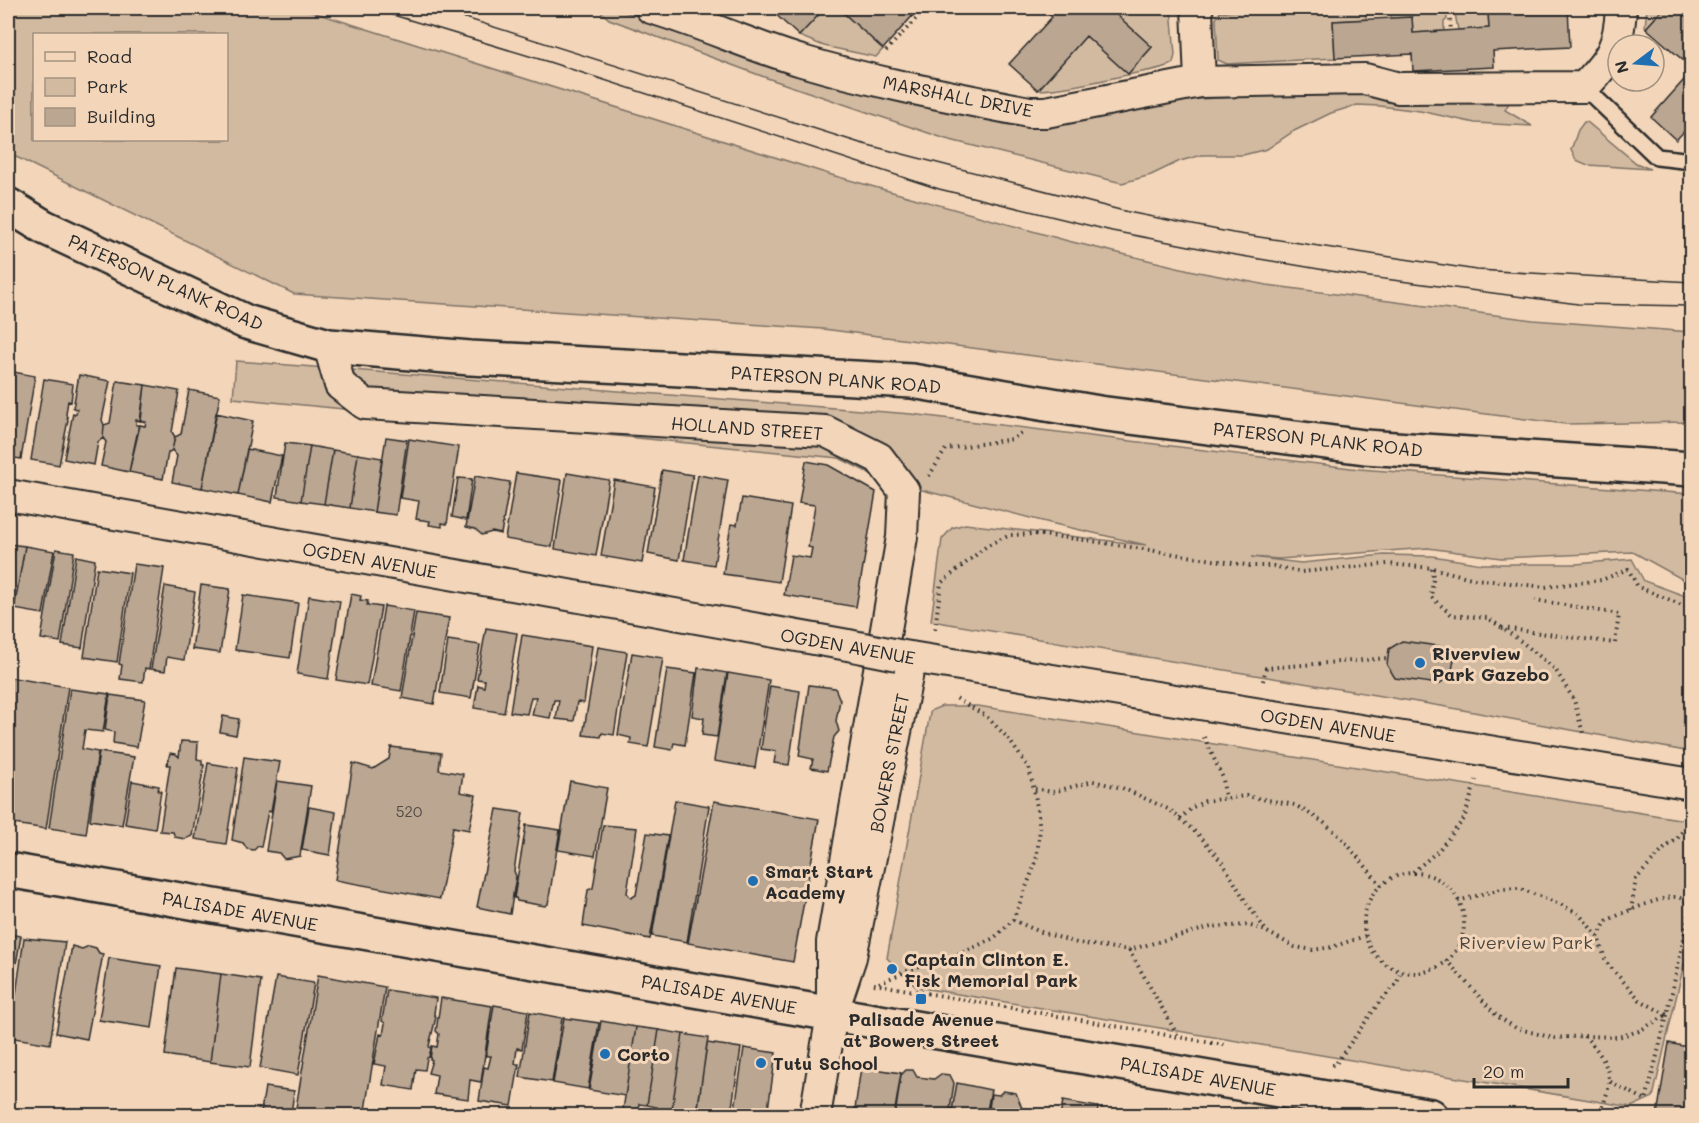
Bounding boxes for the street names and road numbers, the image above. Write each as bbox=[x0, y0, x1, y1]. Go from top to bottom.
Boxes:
street label: MARSHALL DRIVE bbox=[881, 70, 1035, 122]
street label: PATERSON PLANK ROAD bbox=[65, 228, 267, 336]
street label: PATERSON PLANK ROAD bbox=[730, 360, 942, 398]
street label: HOLLAND STREET bbox=[670, 411, 824, 445]
street label: PATERSON PLANK ROAD bbox=[1212, 416, 1424, 462]
street label: OGDEN AVENUE bbox=[301, 536, 439, 584]
street label: OGDEN AVENUE bbox=[779, 622, 917, 670]
street label: BOWERS STREET bbox=[864, 691, 914, 835]
street label: OGDEN AVENUE bbox=[1259, 702, 1397, 748]
street label: PALISADE AVENUE bbox=[160, 885, 320, 937]
street label: PALISADE AVENUE bbox=[639, 968, 799, 1020]
street label: PALISADE AVENUE bbox=[1118, 1050, 1278, 1102]

